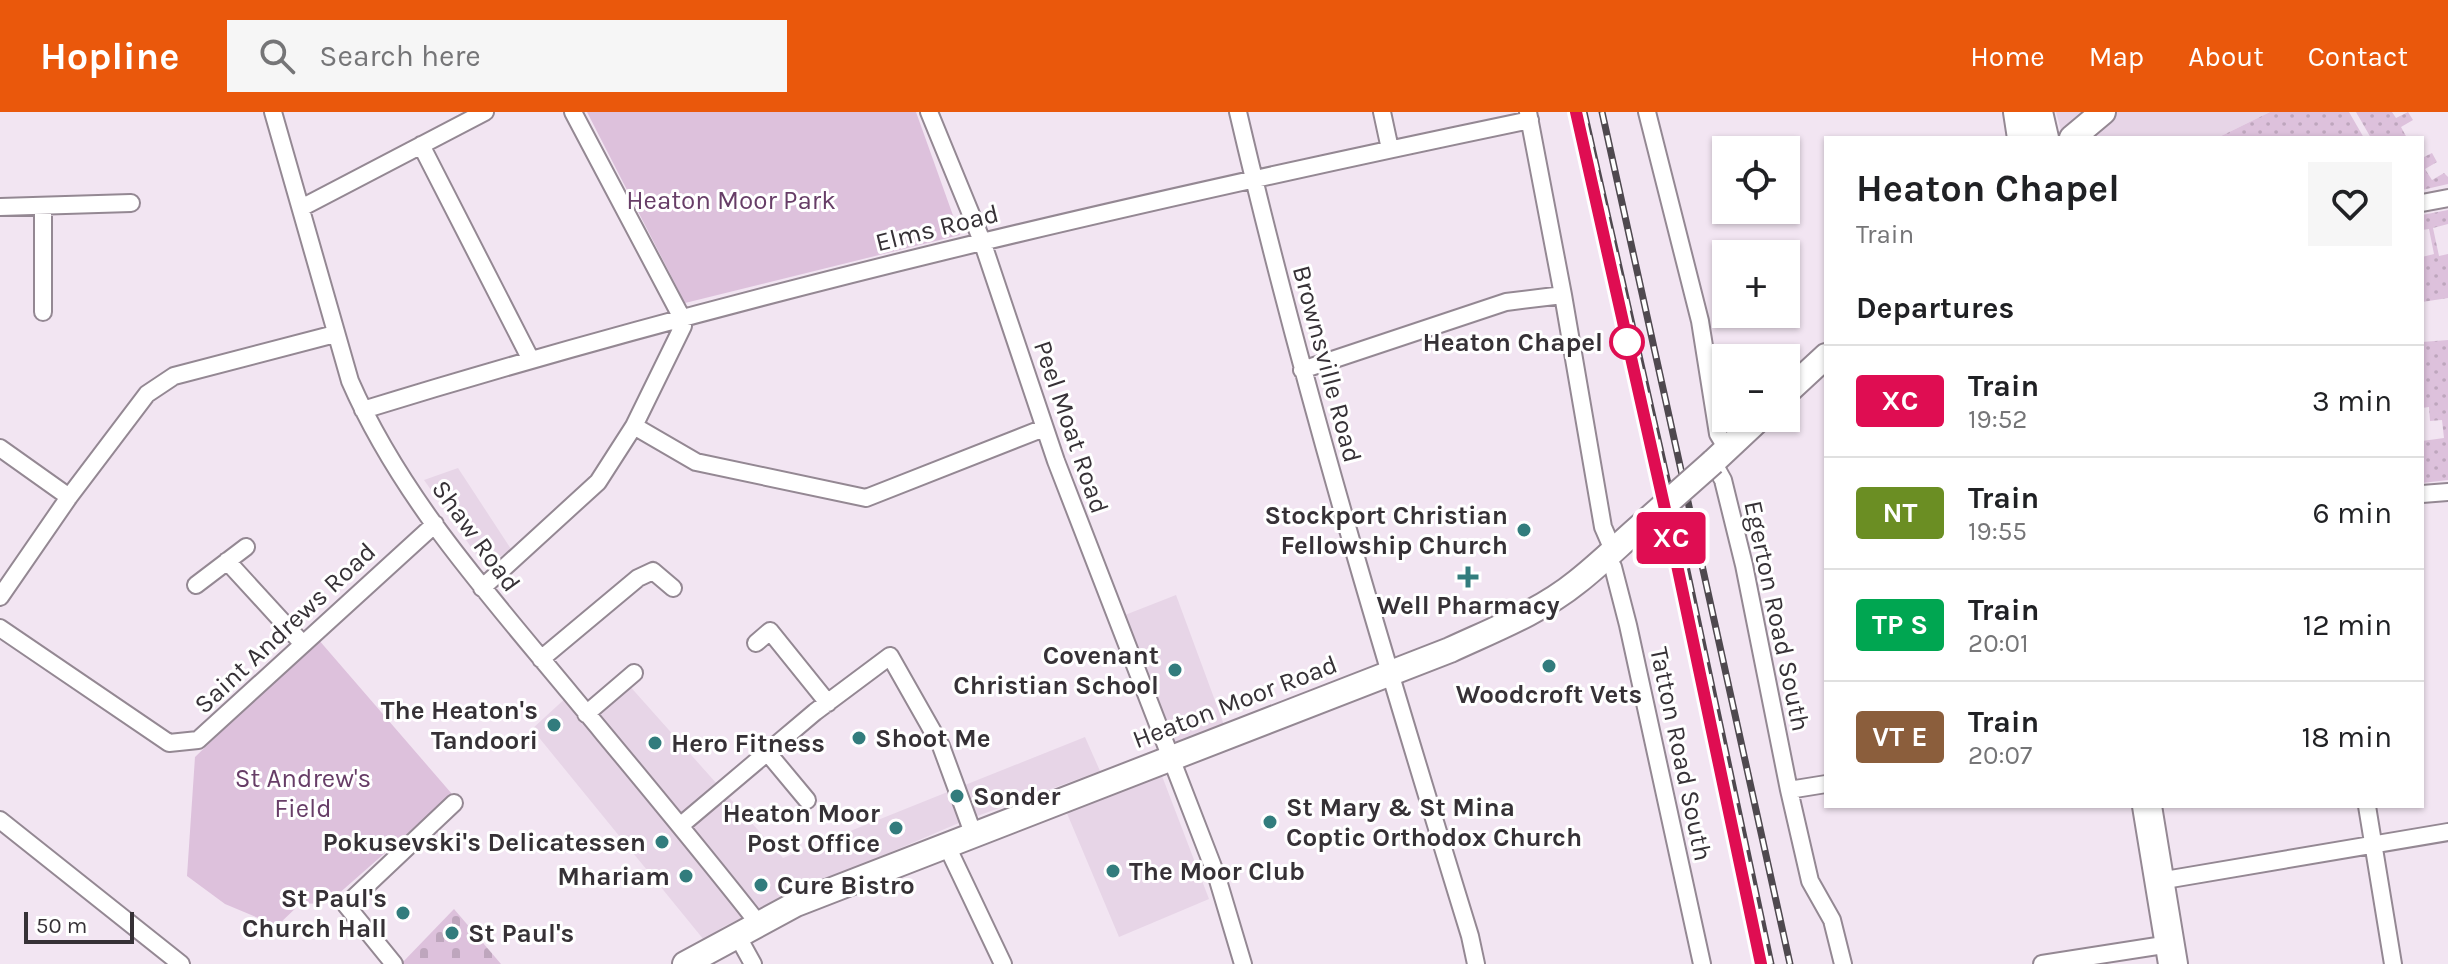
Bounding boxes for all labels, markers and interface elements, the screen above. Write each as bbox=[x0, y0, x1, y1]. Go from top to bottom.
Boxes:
search box bbox=[227, 20, 787, 92]
text: Hopline bbox=[40, 34, 179, 79]
icon: search bbox=[255, 34, 299, 78]
text: Search here bbox=[319, 38, 481, 74]
text: Home bbox=[1970, 40, 2045, 73]
text: Map bbox=[2089, 40, 2144, 73]
text: About bbox=[2188, 40, 2264, 73]
text: Contact bbox=[2308, 40, 2408, 73]
map controls bbox=[1712, 136, 1800, 432]
button: locate bbox=[1712, 136, 1800, 224]
button: heart bbox=[2308, 162, 2392, 246]
text: Heaton Chapel bbox=[1856, 166, 2120, 211]
park label: Heaton Moor Park bbox=[626, 185, 836, 216]
street label: Elms Road bbox=[872, 198, 1002, 258]
text: Train bbox=[1856, 219, 1914, 250]
button: + bbox=[1712, 240, 1800, 328]
street label: Brownsville Road bbox=[1286, 262, 1368, 466]
text: Departures bbox=[1856, 290, 2014, 326]
marker: Heaton Chapel bbox=[1610, 325, 1644, 359]
place label: Heaton Chapel bbox=[1422, 327, 1603, 358]
street label: Peel Moat Road bbox=[1027, 336, 1115, 518]
button: − bbox=[1712, 344, 1800, 432]
text: Train bbox=[1968, 368, 2039, 404]
text: 3 min bbox=[2312, 383, 2392, 419]
text: XC bbox=[1882, 384, 1918, 417]
text: 19:52 bbox=[1968, 404, 2027, 435]
street label: Shaw Road bbox=[425, 474, 527, 598]
text: Train bbox=[1968, 480, 2039, 516]
text: 6 min bbox=[2313, 495, 2392, 531]
text: NT bbox=[1883, 496, 1917, 529]
street label: Egerton Road South bbox=[1737, 498, 1817, 734]
place label: Stockport Christian Fellowship Church bbox=[1264, 500, 1508, 561]
line badge: XC bbox=[1635, 512, 1707, 564]
text: 19:55 bbox=[1968, 516, 2027, 547]
marker: Stockport Christian Fellowship Church bbox=[1515, 521, 1533, 539]
text: XC bbox=[1653, 521, 1689, 554]
street label: Saint Andrews Road bbox=[188, 536, 382, 720]
marker: Well Pharmacy bbox=[1459, 568, 1477, 586]
place label: Well Pharmacy bbox=[1376, 590, 1560, 621]
text: Train bbox=[1968, 592, 2039, 628]
text: 12 min bbox=[2302, 607, 2392, 643]
text: TP S bbox=[1872, 608, 1928, 641]
text: 20:01 bbox=[1968, 628, 2029, 659]
place label: Covenant Christian School bbox=[953, 640, 1159, 701]
street label: Tatton Road South bbox=[1643, 644, 1719, 864]
street label: Heaton Moor Road bbox=[1128, 649, 1342, 755]
marker: Woodcroft Vets bbox=[1540, 657, 1558, 675]
marker: Covenant Christian School bbox=[1166, 661, 1184, 679]
place label: Woodcroft Vets bbox=[1456, 679, 1642, 710]
place label: The Heaton's Tandoori bbox=[381, 695, 538, 756]
text: Train bbox=[1968, 704, 2039, 740]
marker: The Heaton's Tandoori bbox=[545, 716, 563, 734]
text: 18 min bbox=[2301, 719, 2392, 755]
text: VT E bbox=[1872, 720, 1928, 753]
place label: Shoot Me bbox=[875, 723, 991, 754]
place label: Hero Fitness bbox=[671, 728, 825, 759]
marker: Shoot Me bbox=[850, 729, 868, 747]
marker: Hero Fitness bbox=[646, 734, 664, 752]
text: 20:07 bbox=[1968, 740, 2032, 771]
park label: St Andrew's Field bbox=[235, 763, 371, 824]
place label: Sonder bbox=[973, 781, 1061, 812]
marker: Sonder bbox=[948, 787, 966, 805]
place label: St Mary & St Mina Coptic Orthodox Church bbox=[1286, 792, 1582, 853]
place label: Heaton Moor Post Office bbox=[723, 798, 881, 859]
marker: St Mary & St Mina Coptic Orthodox Church bbox=[1261, 813, 1279, 831]
marker: Heaton Moor Post Office bbox=[887, 819, 905, 837]
place label: Pokusevski's Delicatessen bbox=[322, 827, 646, 858]
marker: Pokusevski's Delicatessen bbox=[653, 833, 671, 851]
place label: The Moor Club bbox=[1129, 856, 1305, 887]
place label: Mhariam bbox=[557, 861, 670, 892]
marker: The Moor Club bbox=[1104, 862, 1122, 880]
marker: Mhariam bbox=[677, 867, 695, 885]
place label: Cure Bistro bbox=[777, 870, 915, 901]
marker: Cure Bistro bbox=[752, 876, 770, 894]
place label: St Paul's Church Hall bbox=[242, 883, 387, 944]
marker: St Paul's Church Hall bbox=[394, 904, 412, 922]
scale bar bbox=[24, 908, 134, 944]
text: 50 m bbox=[36, 913, 87, 939]
place label: St Paul's bbox=[468, 918, 574, 949]
marker: St Paul's bbox=[443, 924, 461, 942]

